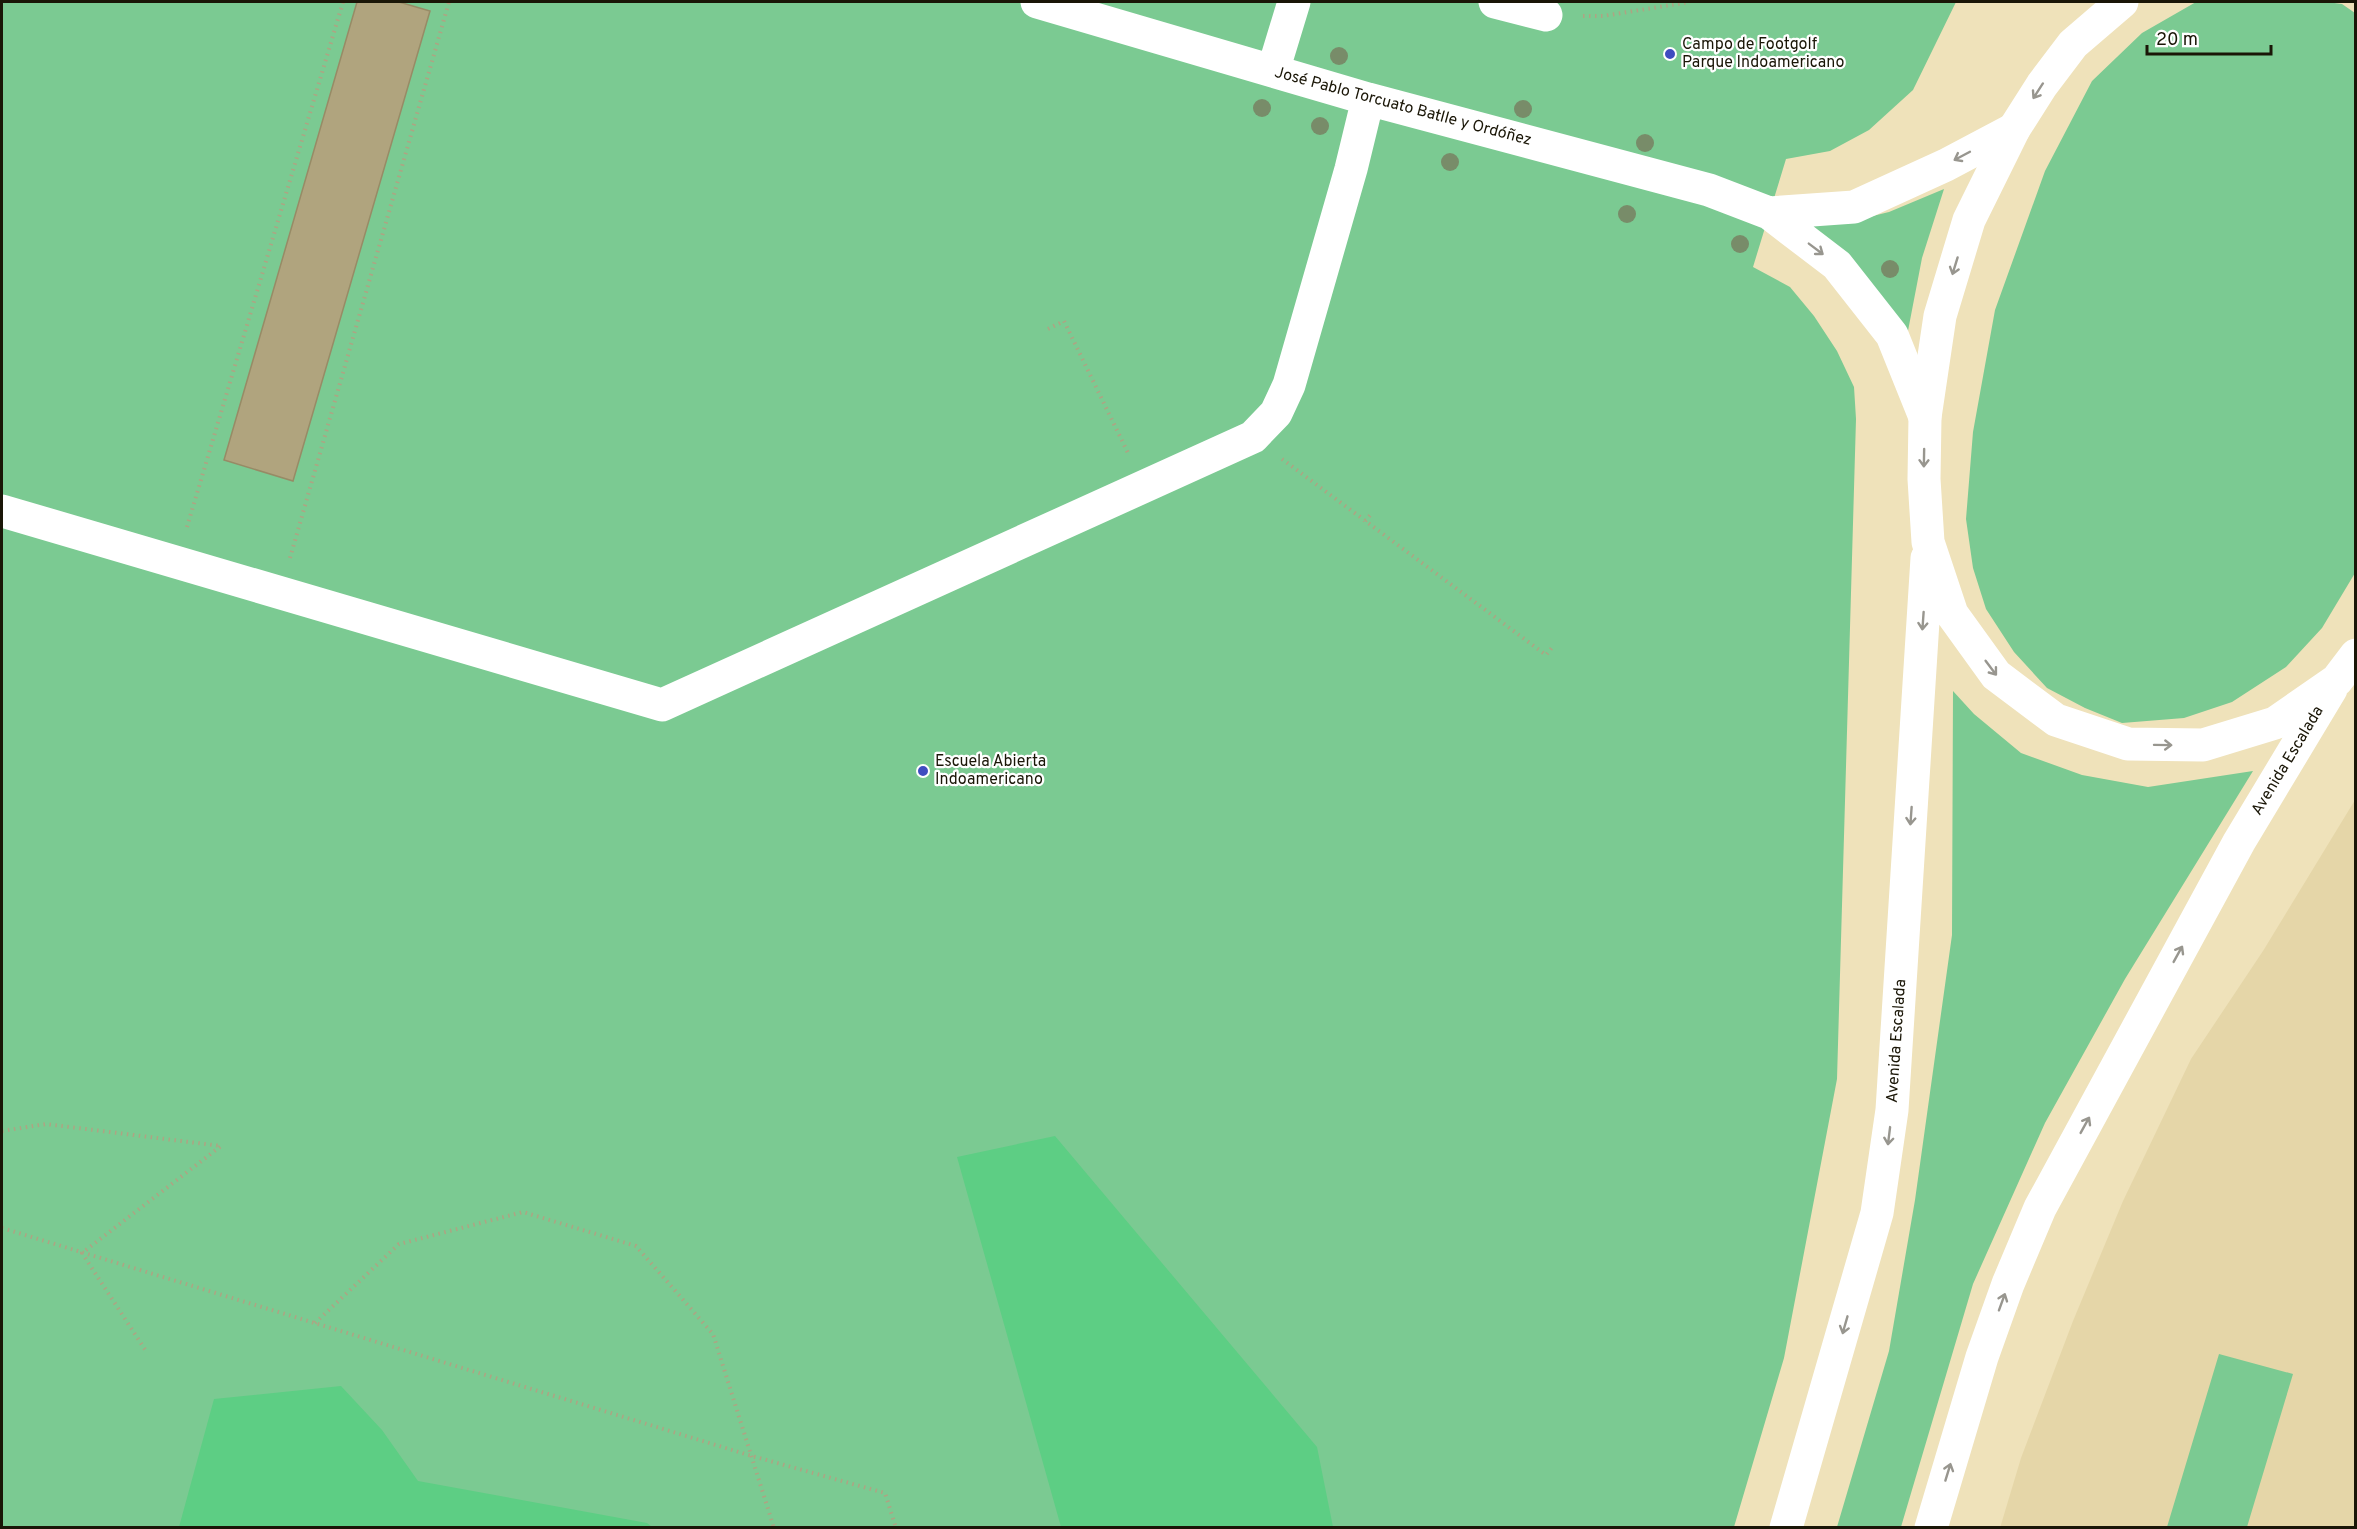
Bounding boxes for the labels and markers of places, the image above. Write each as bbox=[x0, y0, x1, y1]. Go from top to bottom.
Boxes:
place label: Campo de Footgolf Parque Indoamericano bbox=[1682, 35, 1845, 73]
marker: Campo de Footgolf Parque Indoamericano bbox=[1663, 47, 1677, 61]
place label: Escuela Abierta Indoamericano bbox=[935, 752, 1046, 790]
marker: Escuela Abierta Indoamericano bbox=[916, 764, 930, 778]

